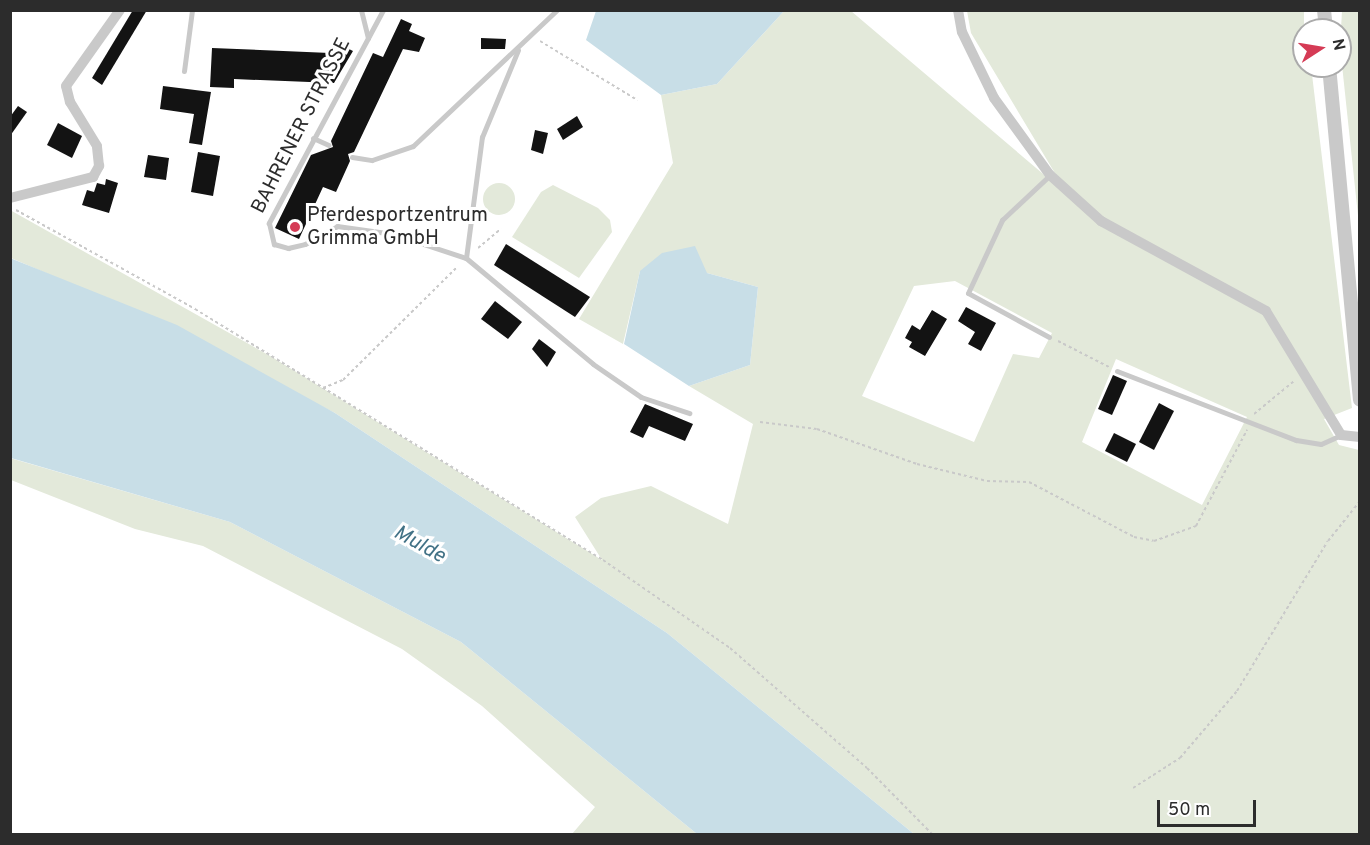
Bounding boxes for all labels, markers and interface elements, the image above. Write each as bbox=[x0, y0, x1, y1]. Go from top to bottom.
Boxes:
north arrow bbox=[1292, 18, 1352, 78]
street label: BAHRENER STRASSE bbox=[247, 34, 357, 218]
text: N bbox=[1327, 37, 1349, 52]
place label: Pferdesportzentrum Grimma GmbH bbox=[307, 204, 488, 251]
marker: Pferdesportzentrum Grimma GmbH bbox=[288, 220, 302, 234]
water label: Mulde bbox=[389, 521, 449, 569]
scale bar bbox=[1160, 788, 1259, 826]
text: 50 m bbox=[1168, 799, 1210, 822]

